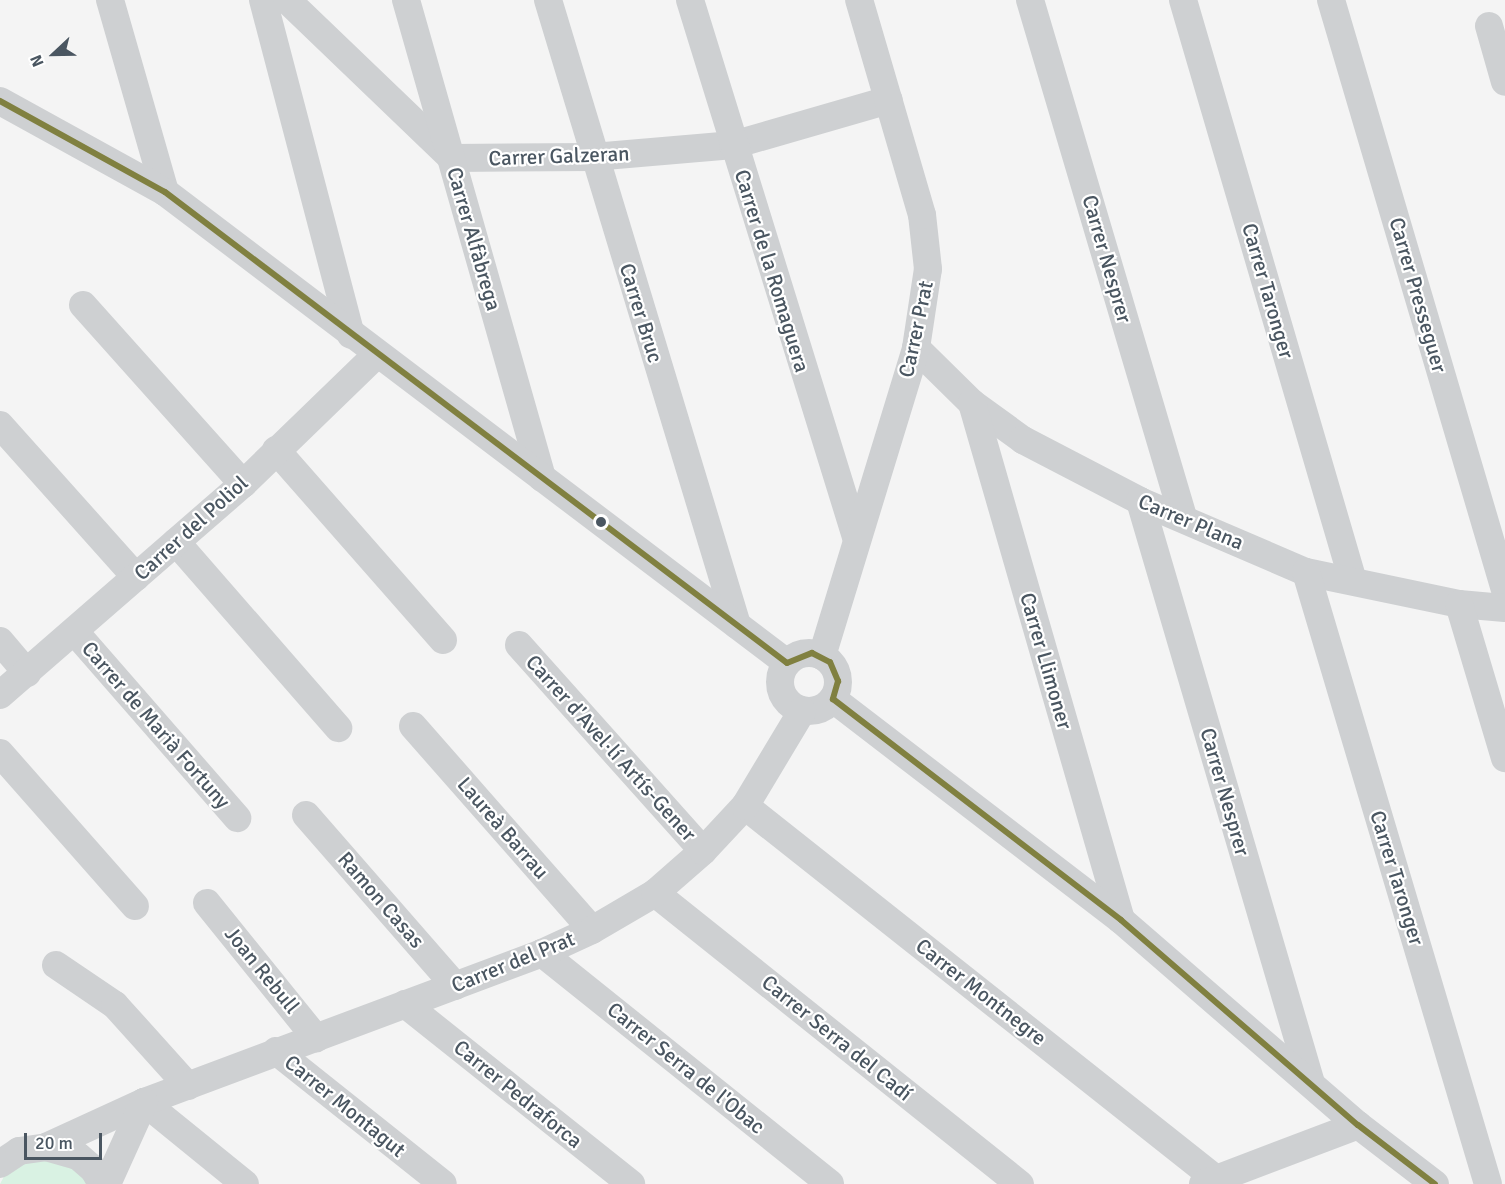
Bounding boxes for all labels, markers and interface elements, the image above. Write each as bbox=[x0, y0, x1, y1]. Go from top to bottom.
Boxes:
north arrow bbox=[24, 24, 84, 84]
text: N bbox=[26, 52, 49, 70]
street label: Carrer Galzeran bbox=[488, 141, 630, 171]
street label: Carrer Alfàbrega bbox=[441, 164, 507, 314]
street label: Carrer de la Romaguera bbox=[729, 167, 815, 375]
street label: Carrer Nesprer bbox=[1077, 192, 1137, 326]
street label: Carrer Presseguer bbox=[1384, 215, 1452, 375]
street label: Carrer Taronger bbox=[1237, 220, 1299, 362]
street label: Carrer Bruc bbox=[614, 260, 668, 366]
street label: Carrer Prat bbox=[893, 278, 939, 380]
street label: Carrer del Poliol bbox=[129, 470, 253, 586]
street label: Carrer Plana bbox=[1135, 489, 1247, 555]
unlabelled marker bbox=[595, 516, 607, 528]
street label: Carrer Llimoner bbox=[1014, 590, 1078, 732]
street label: Carrer de Marià Fortuny bbox=[77, 636, 235, 814]
street label: Carrer d'Avel·lí Artís-Gener bbox=[521, 650, 701, 846]
street label: Carrer Nesprer bbox=[1195, 725, 1255, 859]
street label: Laureà Barrau bbox=[452, 772, 554, 884]
street label: Carrer Taronger bbox=[1365, 808, 1429, 948]
street label: Ramon Casas bbox=[332, 847, 430, 953]
street label: Joan Rebull bbox=[219, 921, 305, 1019]
street label: Carrer del Prat bbox=[448, 926, 578, 998]
street label: Carrer Montnegre bbox=[911, 933, 1051, 1051]
street label: Carrer Serra del Cadí bbox=[757, 970, 917, 1106]
street label: Carrer Serra de l'Obac bbox=[602, 997, 770, 1139]
street label: Carrer Pedraforca bbox=[449, 1035, 587, 1153]
street label: Carrer Montagut bbox=[279, 1050, 411, 1162]
scale bar bbox=[27, 1121, 105, 1159]
text: 20 m bbox=[35, 1132, 73, 1154]

